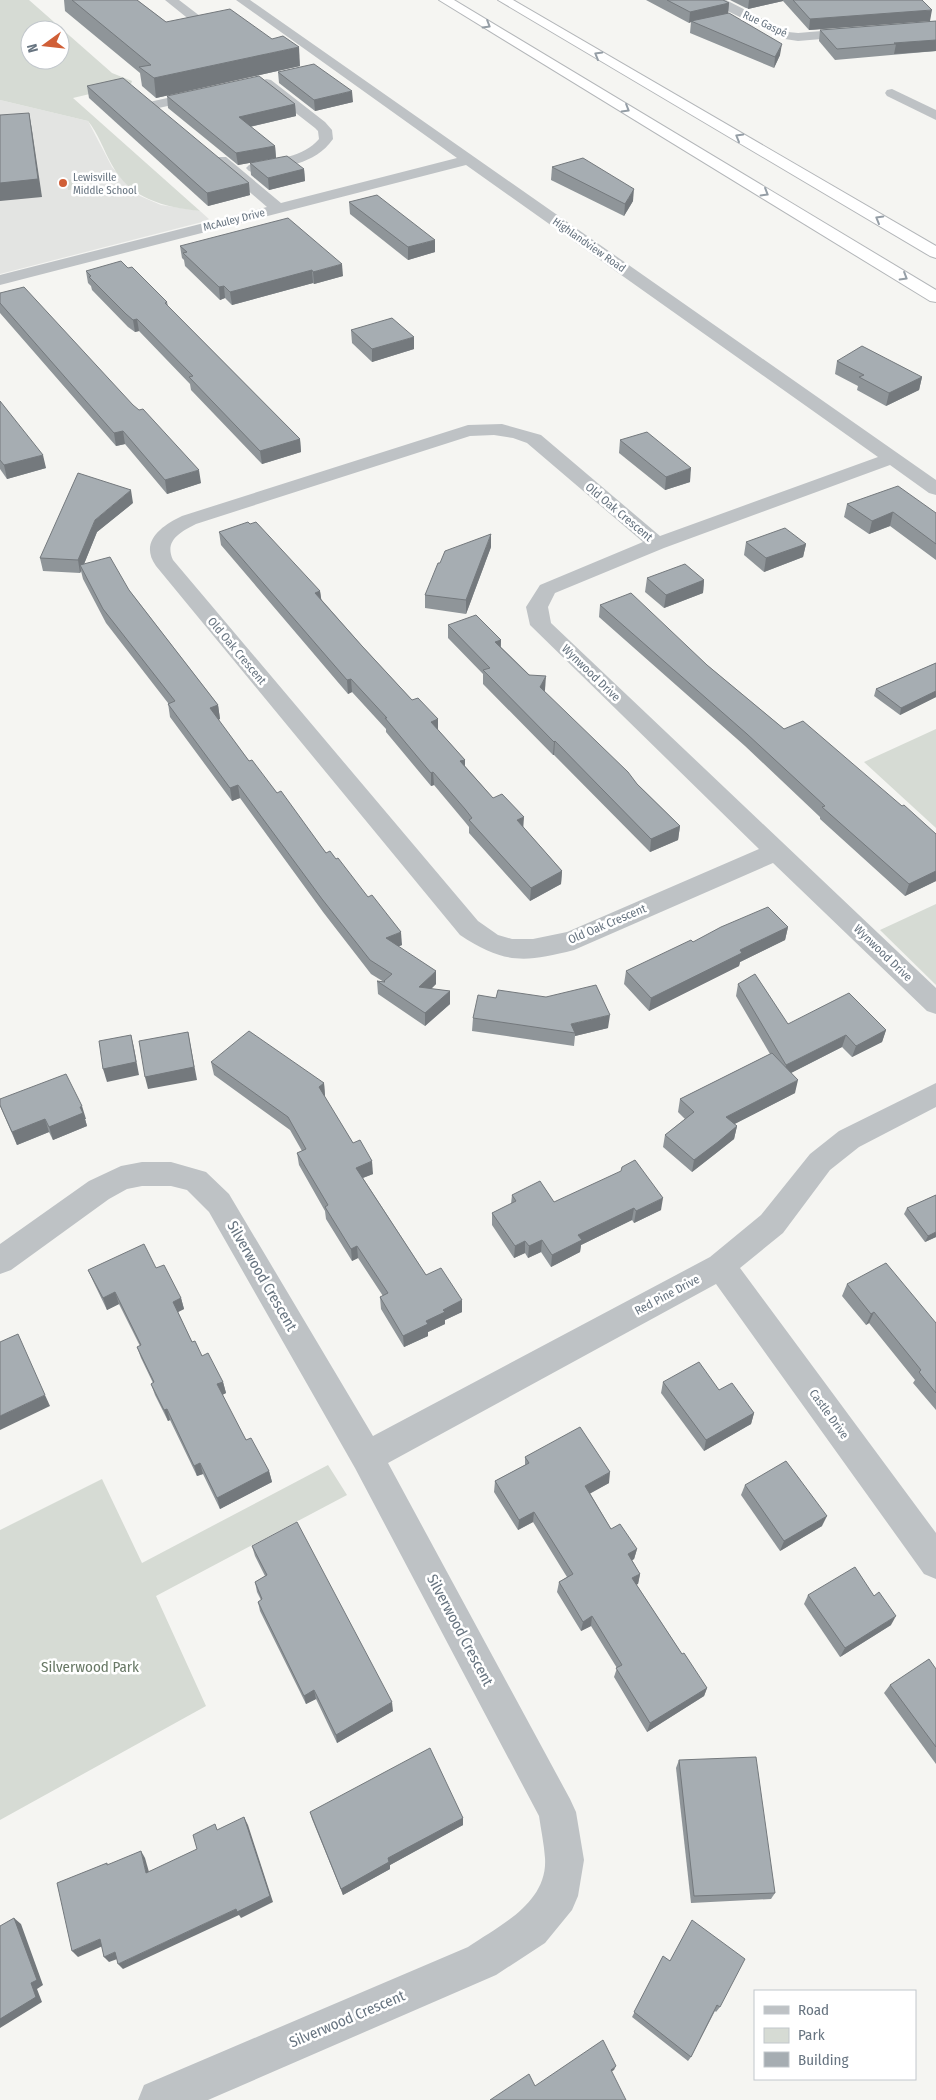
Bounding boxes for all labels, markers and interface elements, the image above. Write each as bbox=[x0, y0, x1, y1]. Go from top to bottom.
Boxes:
street label: Rue Gaspé bbox=[741, 8, 789, 40]
one-way arrow bbox=[481, 19, 490, 29]
north arrow bbox=[20, 20, 70, 70]
text: N bbox=[24, 42, 42, 54]
one-way arrow bbox=[595, 52, 604, 62]
one-way arrow bbox=[621, 103, 630, 113]
one-way arrow bbox=[735, 134, 744, 144]
place label: Lewisville Middle School bbox=[73, 171, 137, 197]
marker: Lewisville Middle School bbox=[57, 177, 69, 189]
one-way arrow bbox=[760, 187, 769, 197]
street label: McAuley Drive bbox=[202, 206, 266, 234]
street label: Highlandview Road bbox=[550, 215, 628, 275]
one-way arrow bbox=[875, 216, 884, 226]
one-way arrow bbox=[899, 271, 908, 281]
street label: Old Oak Crescent bbox=[583, 480, 656, 544]
street label: Old Oak Crescent bbox=[205, 615, 269, 688]
street label: Wynwood Drive bbox=[559, 642, 623, 704]
street label: Old Oak Crescent bbox=[566, 901, 648, 947]
street label: Wynwood Drive bbox=[851, 922, 915, 984]
street label: Silverwood Crescent bbox=[223, 1218, 301, 1334]
street label: Red Pine Drive bbox=[632, 1272, 702, 1318]
street label: Castle Drive bbox=[806, 1386, 852, 1442]
street label: Silverwood Crescent bbox=[423, 1571, 497, 1689]
park label: Silverwood Park bbox=[41, 1658, 139, 1676]
street label: Silverwood Crescent bbox=[286, 1986, 408, 2051]
legend bbox=[754, 1990, 916, 2080]
text: Road bbox=[798, 2001, 829, 2019]
text: Park bbox=[798, 2026, 825, 2044]
text: Building bbox=[798, 2051, 849, 2069]

